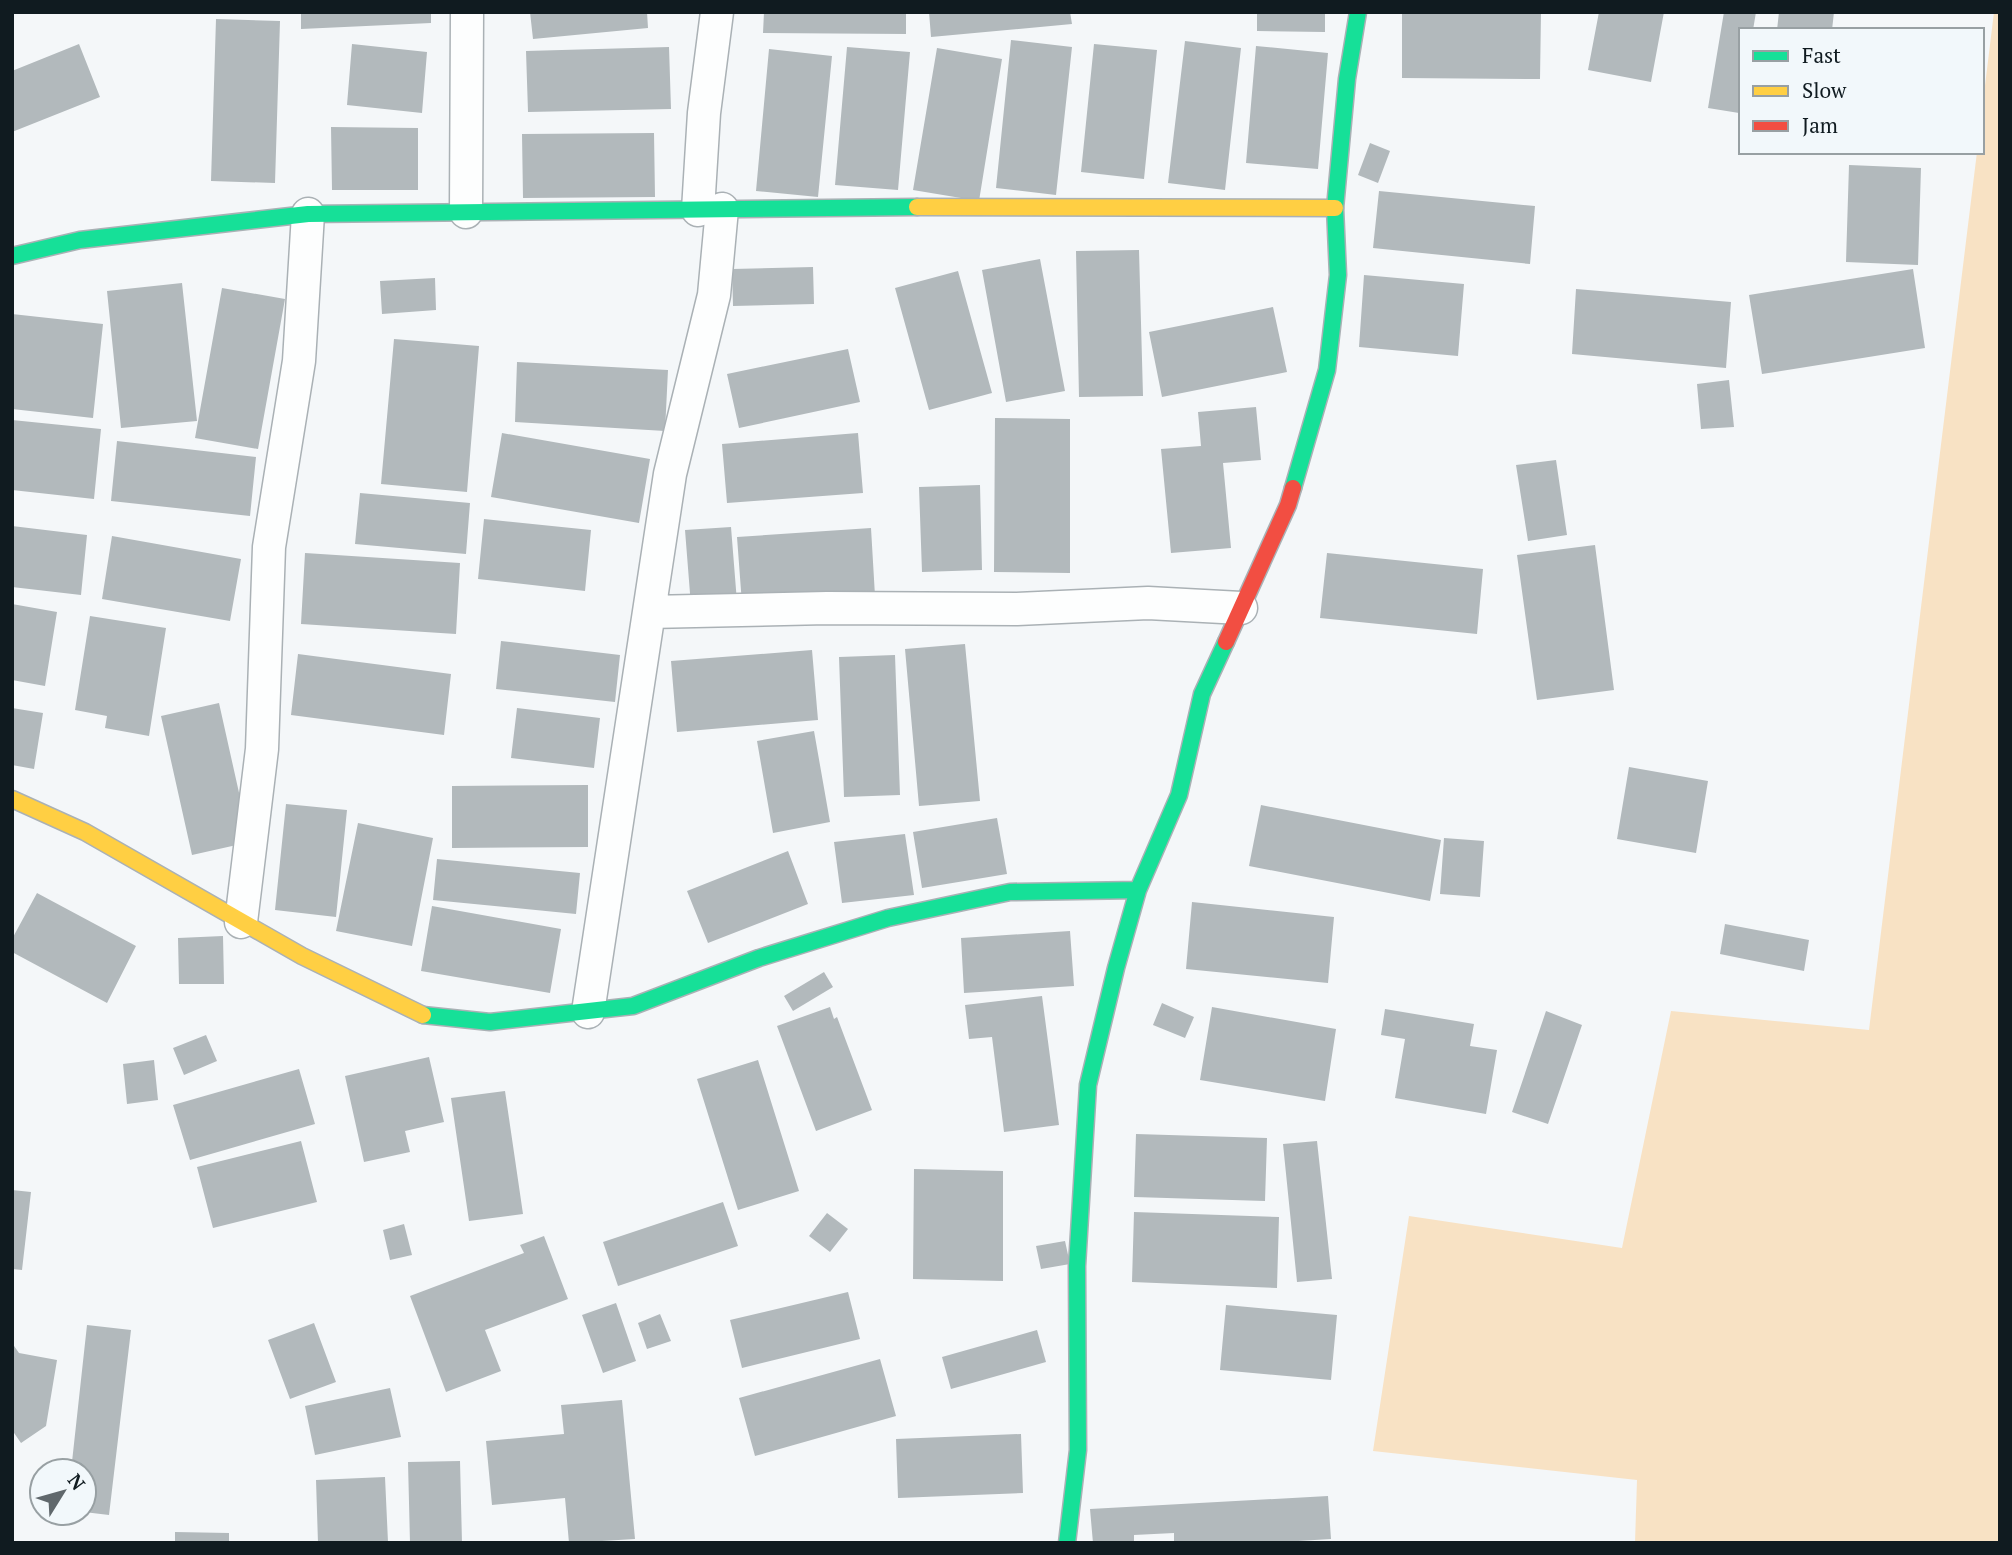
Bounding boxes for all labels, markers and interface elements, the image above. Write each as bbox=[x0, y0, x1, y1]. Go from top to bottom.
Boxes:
legend bbox=[1739, 28, 1984, 154]
text: Fast bbox=[1802, 41, 1841, 69]
text: Slow bbox=[1802, 76, 1847, 104]
text: Jam bbox=[1802, 111, 1838, 139]
north arrow bbox=[28, 1457, 98, 1527]
text: N bbox=[63, 1468, 92, 1495]

